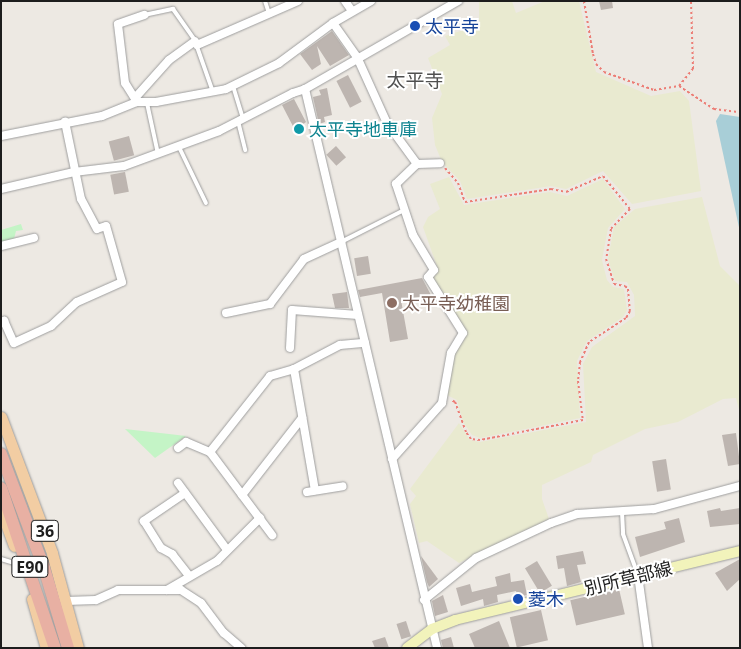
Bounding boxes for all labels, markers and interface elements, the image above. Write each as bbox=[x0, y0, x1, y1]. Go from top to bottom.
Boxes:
place label: 太平寺 bbox=[425, 15, 479, 37]
marker: 太平寺 bbox=[409, 20, 421, 32]
district label: 太平寺 bbox=[387, 70, 443, 92]
place label: 太平寺地車庫 bbox=[309, 118, 417, 140]
marker: 太平寺地車庫 bbox=[293, 123, 305, 135]
place label: 太平寺幼稚園 bbox=[402, 292, 510, 314]
marker: 太平寺幼稚園 bbox=[386, 297, 398, 309]
road number: 36 bbox=[30, 518, 60, 544]
road number: E90 bbox=[11, 554, 49, 580]
street label: 別所草部線 bbox=[582, 557, 674, 599]
place label: 菱木 bbox=[528, 588, 564, 610]
marker: 菱木 bbox=[512, 593, 524, 605]

